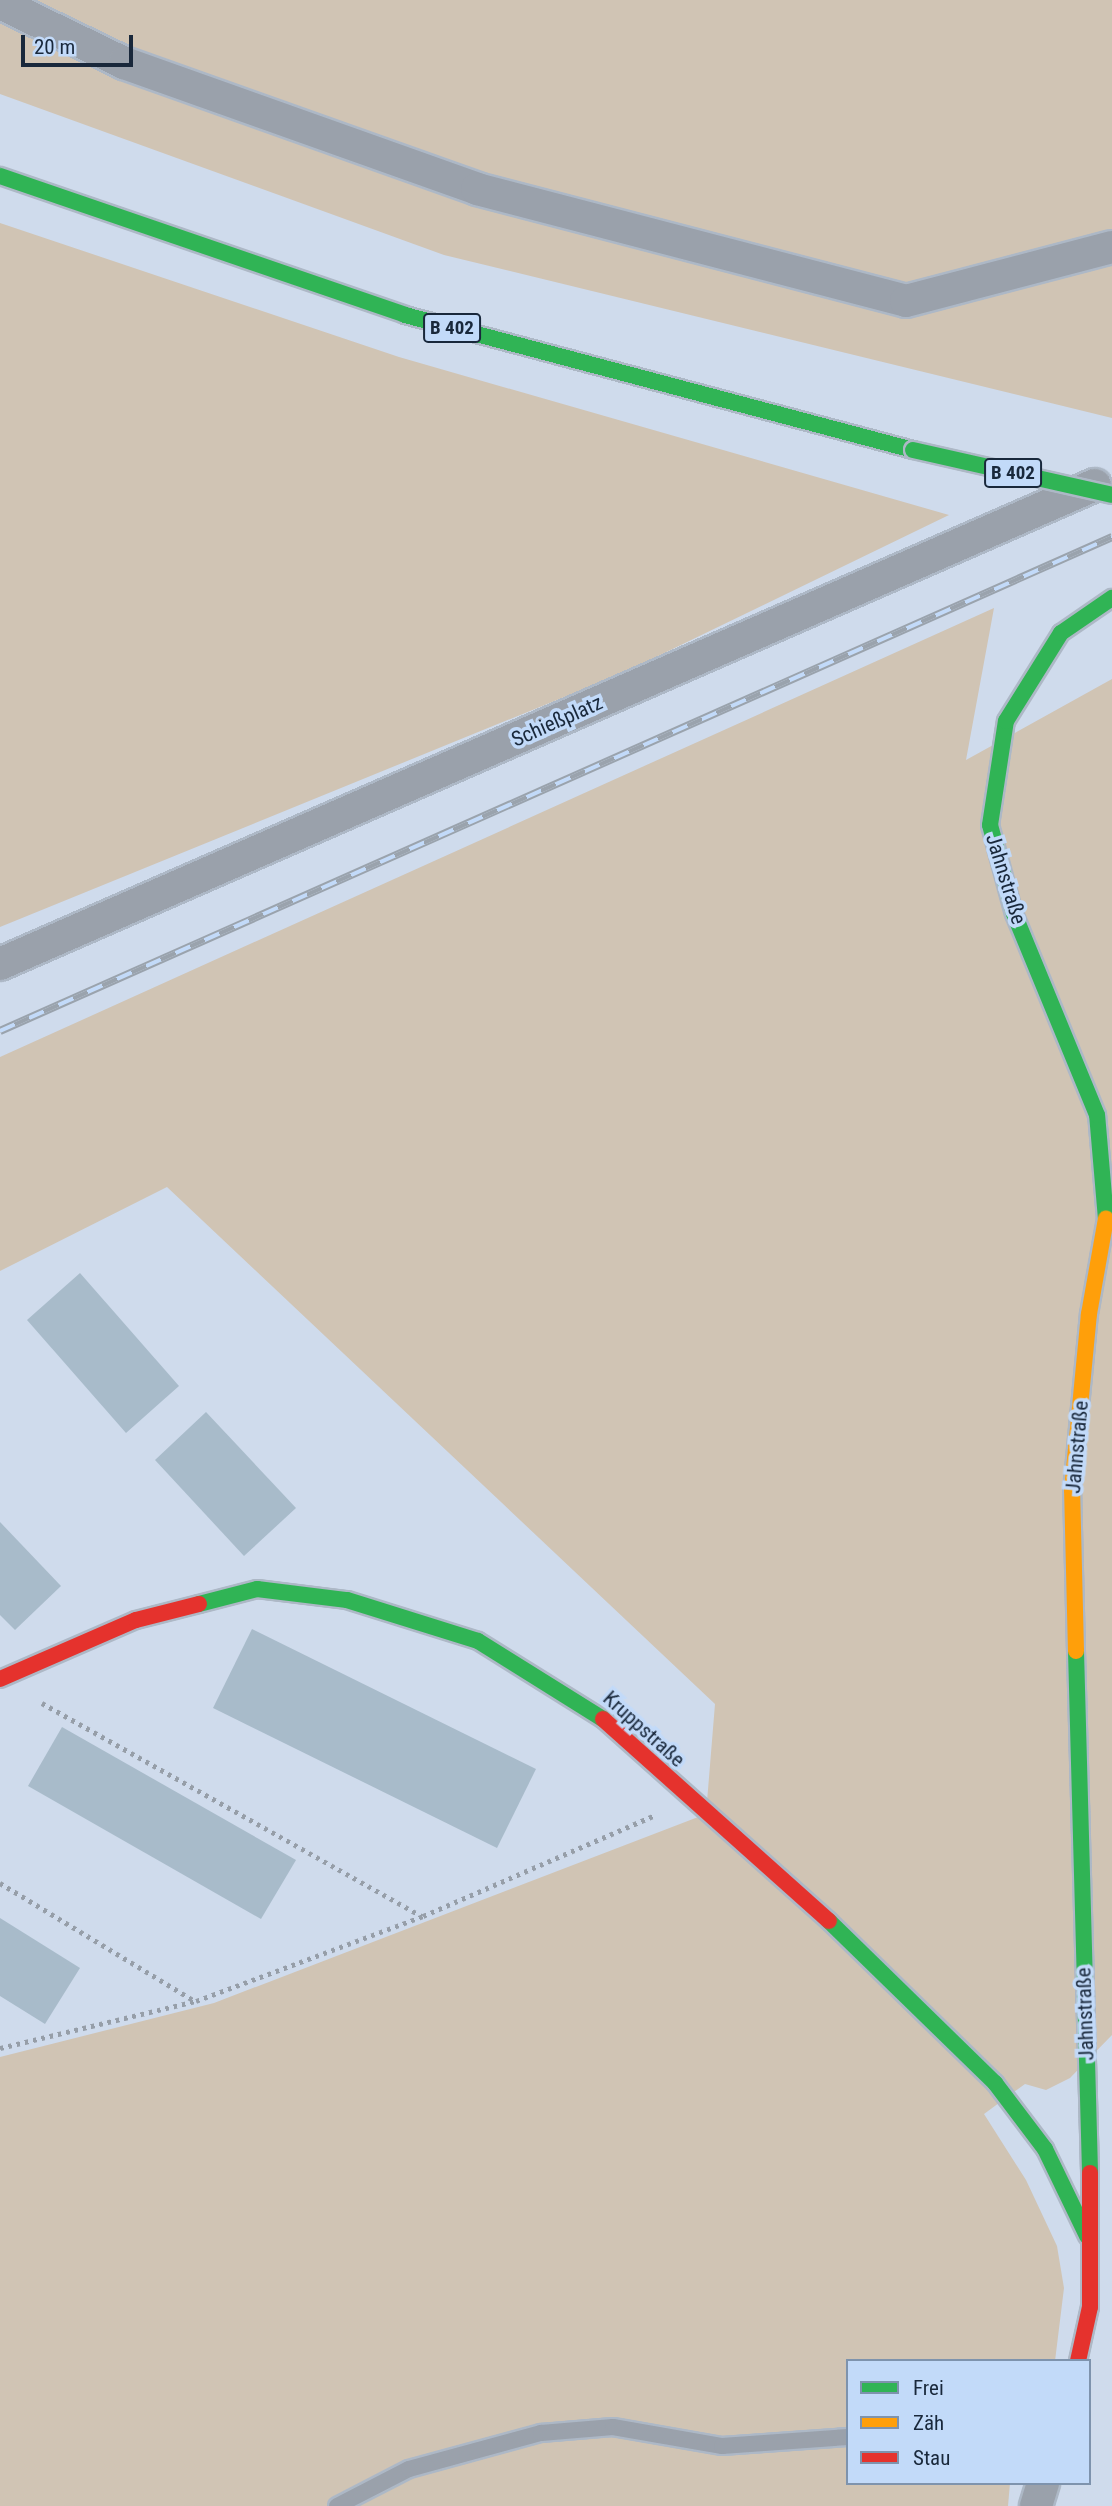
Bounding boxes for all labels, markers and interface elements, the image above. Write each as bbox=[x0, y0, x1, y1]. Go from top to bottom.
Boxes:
scale bar bbox=[24, 21, 136, 65]
text: 20 m bbox=[34, 35, 75, 59]
road number: B 402 bbox=[422, 312, 482, 344]
road number: B 402 bbox=[983, 458, 1043, 488]
street label: Schießplatz bbox=[508, 690, 606, 752]
street label: Jahnstraße bbox=[980, 831, 1032, 927]
street label: Jahnstraße bbox=[1060, 1399, 1094, 1495]
street label: Kruppstraße bbox=[598, 1686, 690, 1772]
street label: Jahnstraße bbox=[1071, 1967, 1099, 2061]
legend bbox=[846, 2359, 1091, 2485]
text: Frei bbox=[913, 2376, 944, 2400]
text: Zäh bbox=[913, 2411, 944, 2435]
text: Stau bbox=[913, 2446, 950, 2470]

